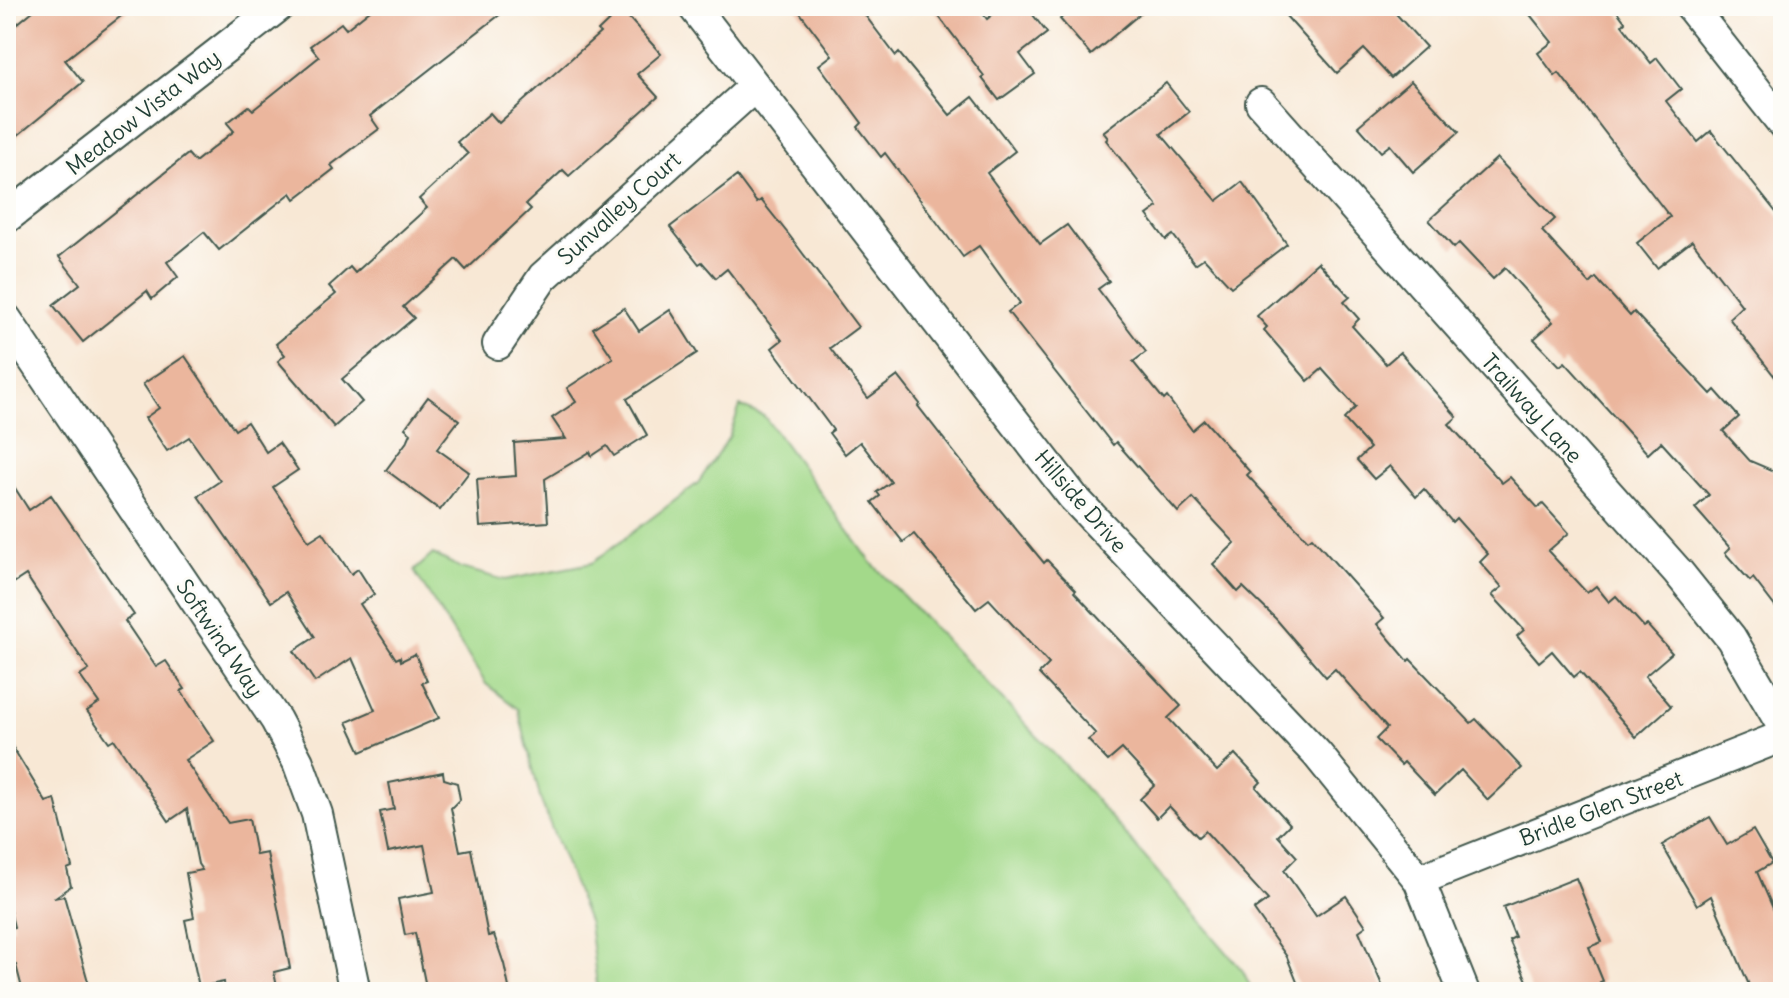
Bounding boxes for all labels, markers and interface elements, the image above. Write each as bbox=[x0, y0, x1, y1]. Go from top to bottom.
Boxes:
street label: Meadow Vista Way bbox=[60, 43, 226, 181]
street label: Sunvalley Court bbox=[552, 145, 686, 271]
street label: Trailway Lane bbox=[1476, 347, 1588, 469]
street label: Hillside Drive bbox=[1029, 444, 1133, 558]
street label: Softwind Way bbox=[170, 574, 270, 702]
street label: Bridle Glen Street bbox=[1515, 764, 1687, 852]

